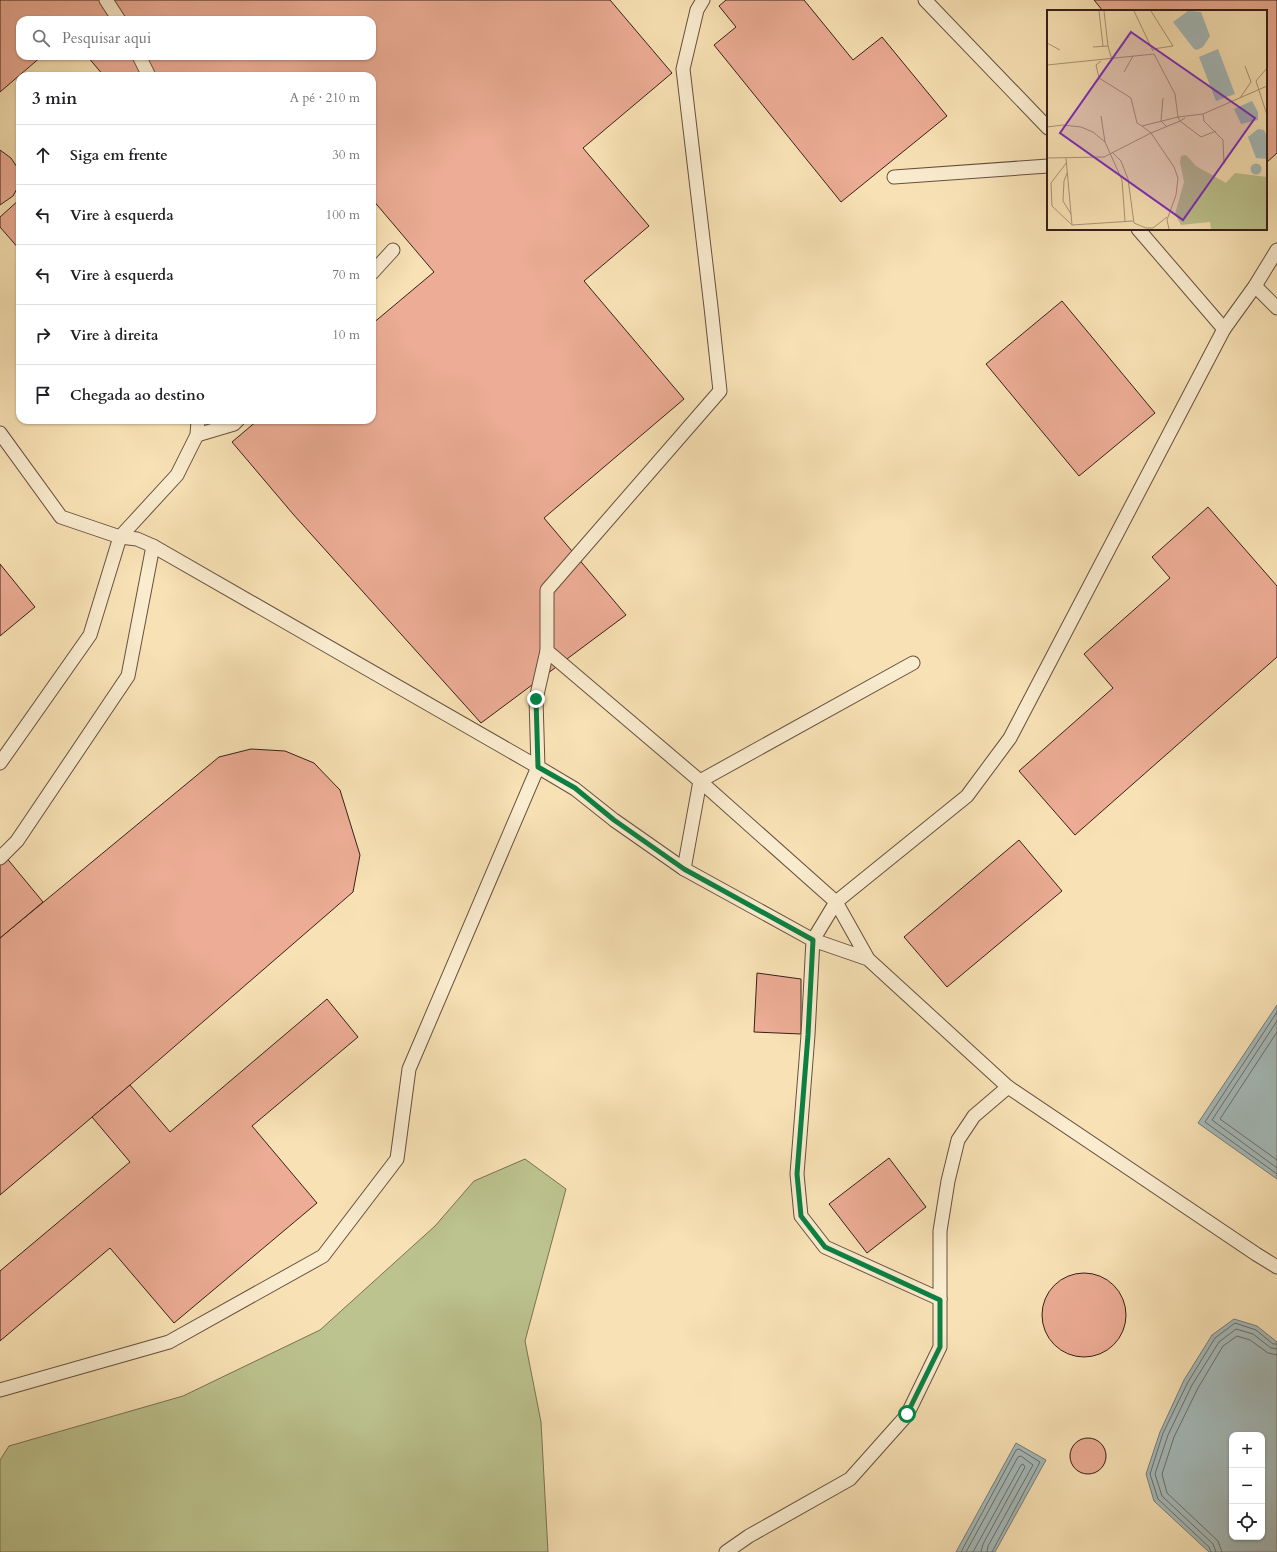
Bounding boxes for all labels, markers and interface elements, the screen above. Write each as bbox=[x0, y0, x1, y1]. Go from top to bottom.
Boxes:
inset map bbox=[1047, 10, 1267, 230]
search box bbox=[16, 16, 376, 60]
icon: search bbox=[30, 27, 52, 49]
text: Pesquisar aqui bbox=[62, 28, 151, 48]
text: 3 min bbox=[32, 87, 77, 110]
text: A pé · 210 m bbox=[290, 89, 360, 107]
icon: ahead bbox=[32, 144, 54, 166]
text: Siga em frente bbox=[70, 145, 168, 165]
text: 30 m bbox=[332, 146, 360, 164]
icon: left bbox=[32, 204, 54, 226]
text: Vire à esquerda bbox=[70, 205, 174, 225]
text: 100 m bbox=[326, 206, 360, 224]
icon: left bbox=[32, 264, 54, 286]
text: Vire à esquerda bbox=[70, 265, 174, 285]
text: 70 m bbox=[332, 266, 360, 284]
icon: right bbox=[32, 324, 54, 346]
text: Vire à direita bbox=[70, 325, 158, 345]
text: 10 m bbox=[332, 326, 360, 344]
icon: arrive bbox=[32, 384, 54, 406]
text: Chegada ao destino bbox=[70, 385, 205, 405]
route end bbox=[527, 690, 545, 708]
route start bbox=[898, 1405, 916, 1423]
map controls bbox=[1229, 1432, 1265, 1540]
button: + bbox=[1229, 1432, 1265, 1468]
button: − bbox=[1229, 1468, 1265, 1504]
button: locate bbox=[1229, 1504, 1265, 1540]

